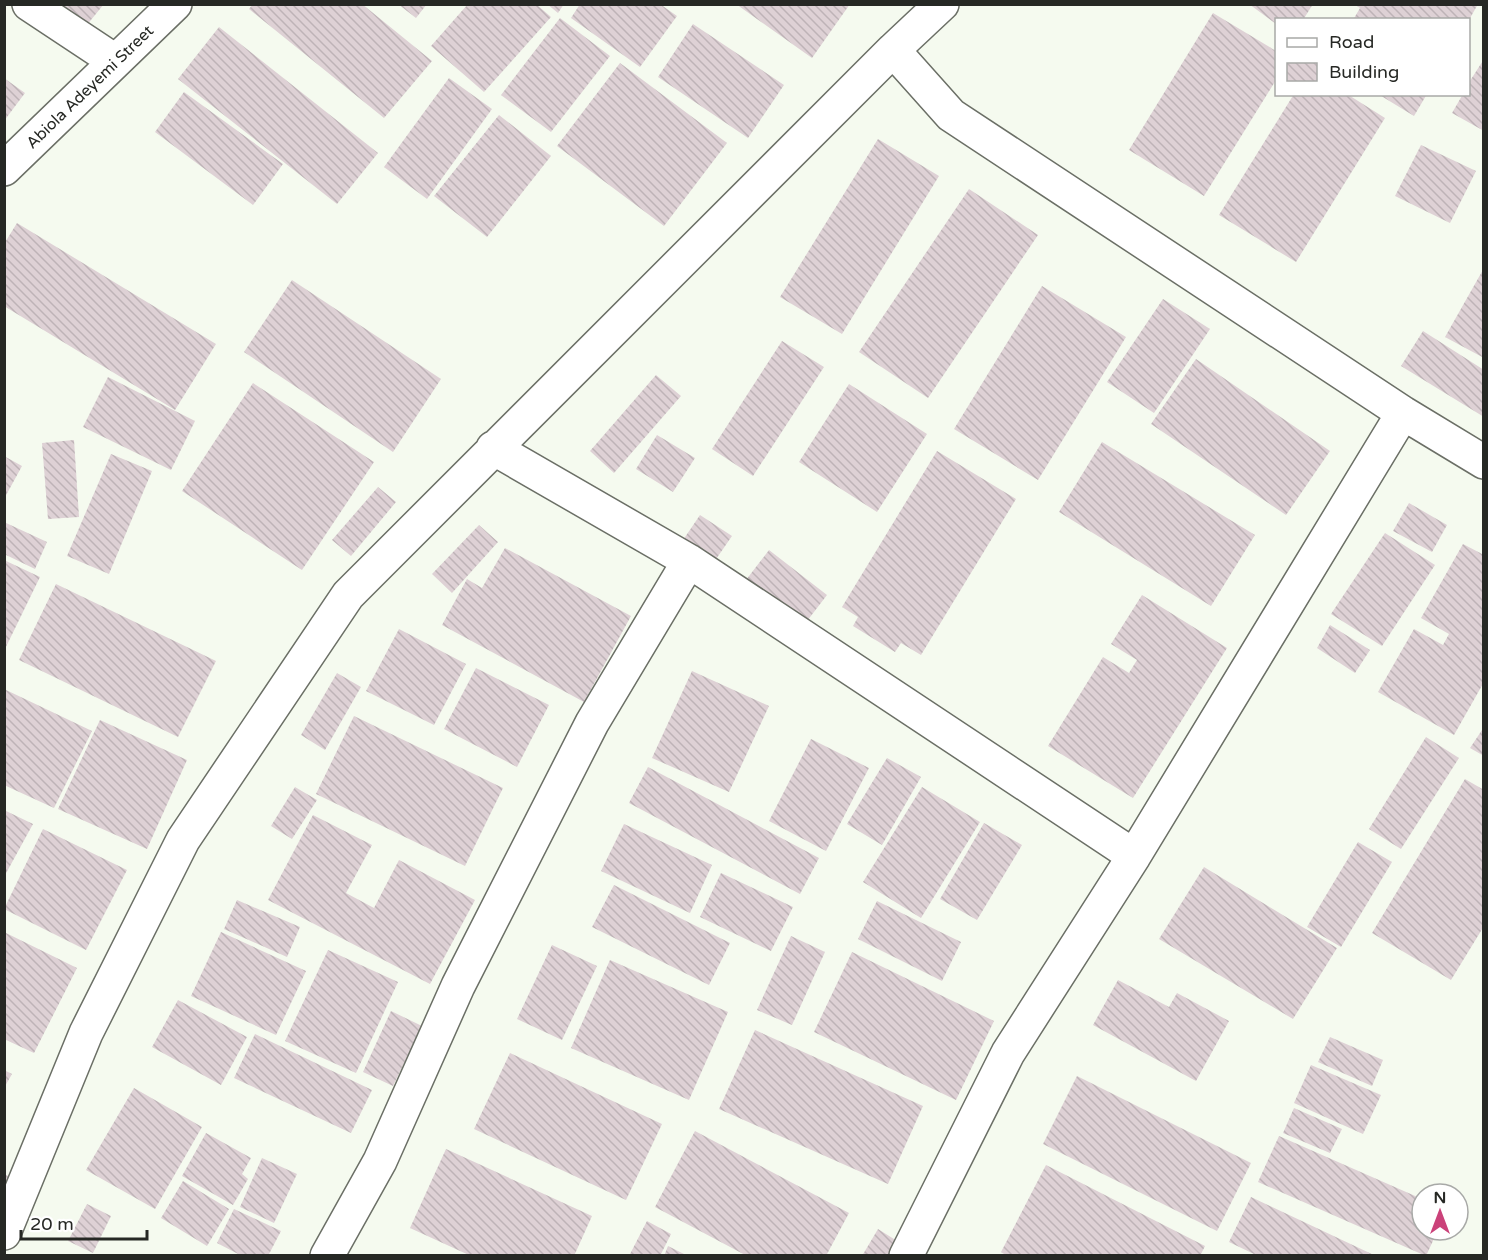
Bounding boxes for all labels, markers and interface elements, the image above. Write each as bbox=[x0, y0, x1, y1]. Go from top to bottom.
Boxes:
legend bbox=[1275, 18, 1470, 96]
street label: Abiola Adeyemi Street bbox=[22, 21, 158, 153]
text: Road bbox=[1329, 31, 1374, 53]
text: Building bbox=[1329, 61, 1399, 83]
north arrow bbox=[1410, 1182, 1470, 1242]
text: N bbox=[1434, 1188, 1446, 1208]
scale bar bbox=[21, 1203, 147, 1241]
text: 20 m bbox=[30, 1213, 74, 1235]

